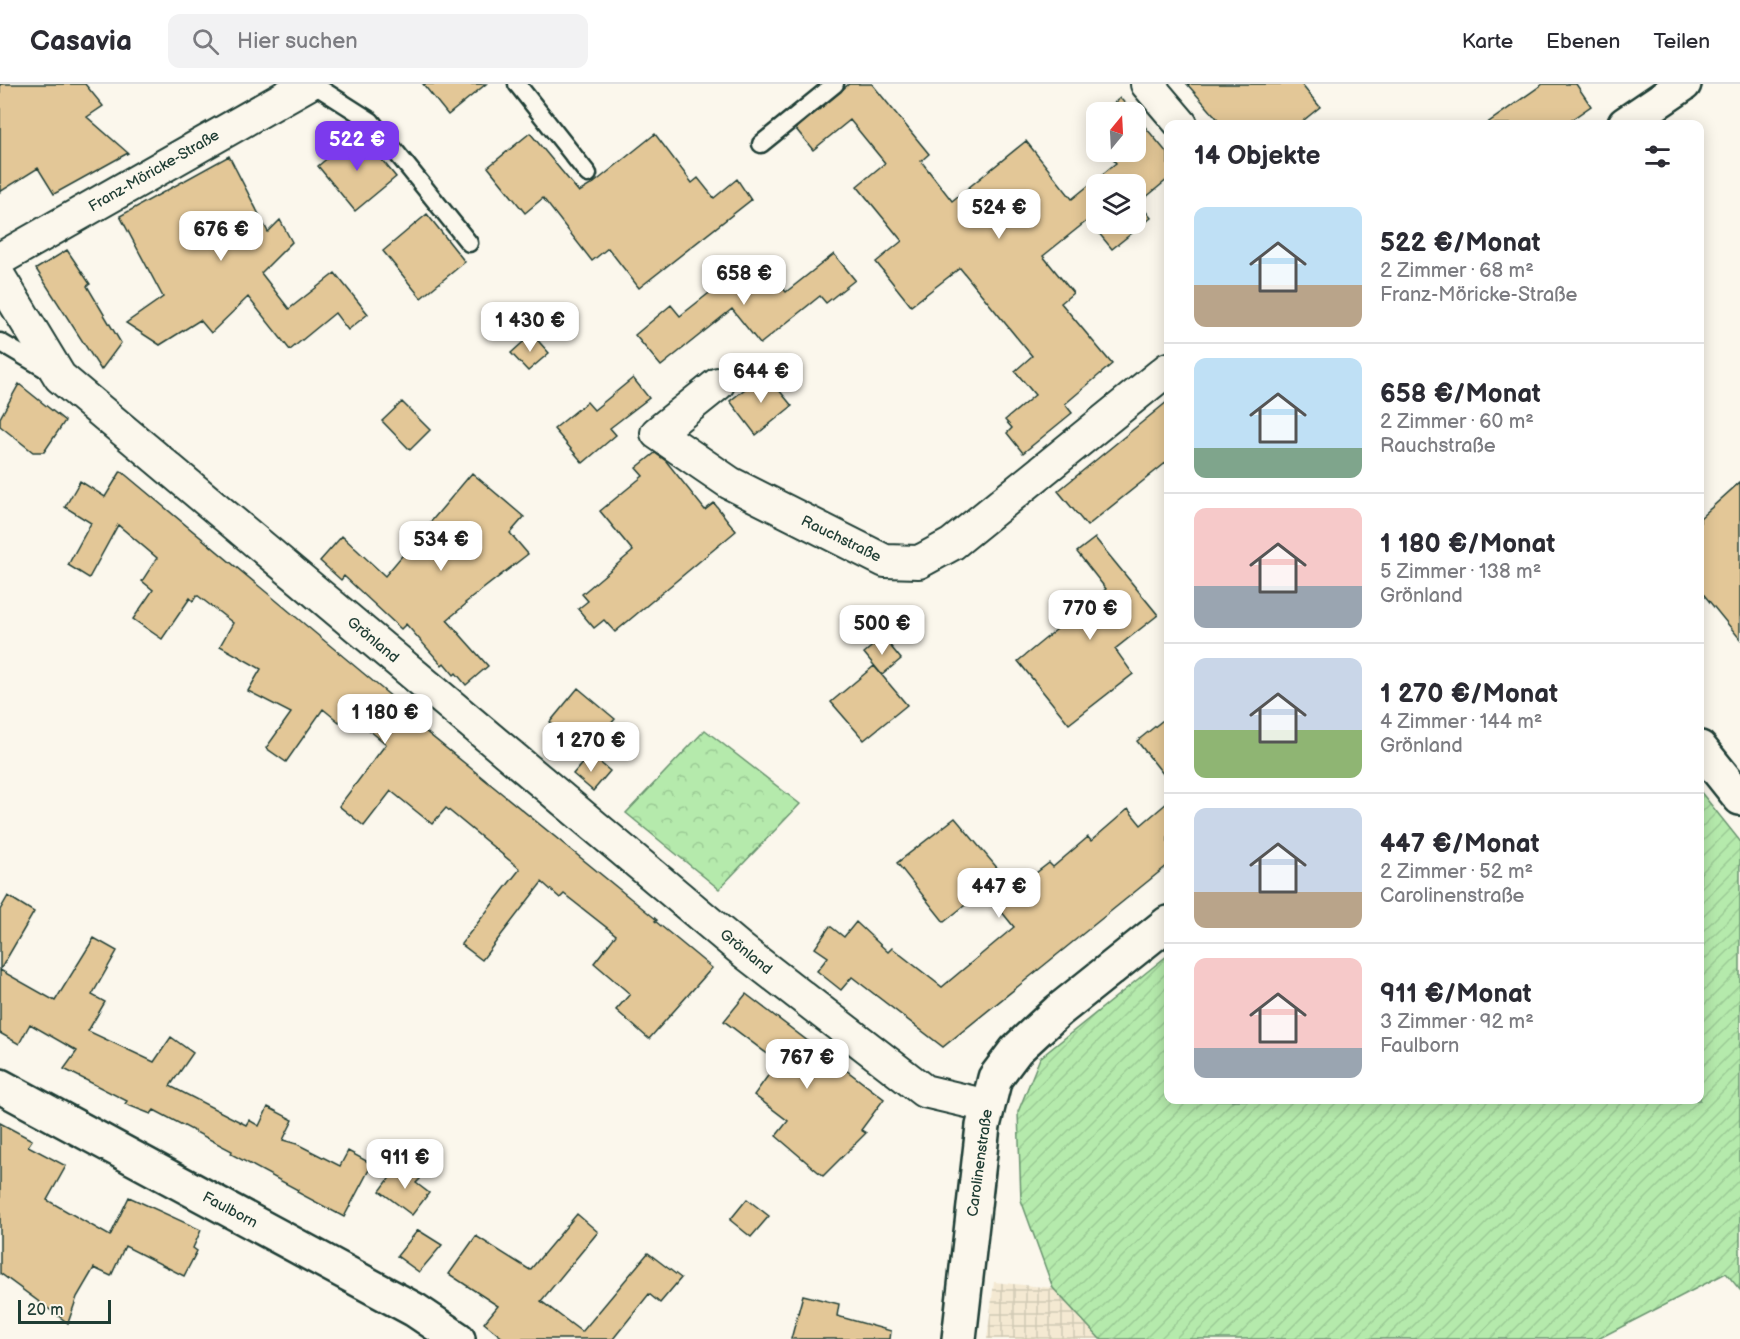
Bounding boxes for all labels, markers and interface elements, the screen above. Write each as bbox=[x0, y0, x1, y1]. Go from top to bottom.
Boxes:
search box bbox=[168, 14, 588, 68]
text: Casavia bbox=[30, 25, 132, 58]
icon: search bbox=[189, 25, 222, 58]
text: Hier suchen bbox=[237, 28, 358, 55]
text: Karte bbox=[1462, 29, 1513, 54]
text: Ebenen bbox=[1546, 29, 1620, 54]
text: Teilen bbox=[1653, 29, 1710, 54]
north arrow bbox=[1086, 102, 1146, 162]
map controls bbox=[1086, 102, 1146, 234]
pin: 522 € bbox=[315, 121, 399, 172]
street label: Franz-Möricke-Straße bbox=[85, 126, 223, 216]
text: 522 € bbox=[329, 128, 385, 152]
icon: filters bbox=[1641, 140, 1674, 173]
text: 14 Objekte bbox=[1194, 141, 1321, 172]
button: layers bbox=[1086, 174, 1146, 234]
pin: 524 € bbox=[957, 189, 1041, 240]
text: 524 € bbox=[972, 196, 1027, 220]
pin: 676 € bbox=[179, 211, 263, 262]
text: 676 € bbox=[193, 218, 249, 242]
text: 522 €/Monat bbox=[1380, 228, 1541, 259]
icon: home bbox=[1242, 231, 1314, 303]
pin: 658 € bbox=[702, 255, 786, 306]
text: 2 Zimmer · 68 m² bbox=[1380, 259, 1534, 283]
text: 658 € bbox=[716, 262, 772, 286]
text: Franz-Möricke-Straße bbox=[1380, 283, 1577, 307]
pin: 1 430 € bbox=[475, 302, 585, 353]
text: 1 430 € bbox=[495, 309, 565, 333]
pin: 644 € bbox=[719, 353, 803, 404]
text: 644 € bbox=[733, 360, 789, 384]
text: 658 €/Monat bbox=[1380, 379, 1541, 410]
icon: home bbox=[1242, 382, 1314, 454]
text: 2 Zimmer · 60 m² bbox=[1380, 410, 1534, 434]
text: Rauchstraße bbox=[1380, 434, 1496, 458]
street label: Rauchstraße bbox=[798, 511, 884, 567]
pin: 534 € bbox=[399, 521, 483, 572]
text: 534 € bbox=[413, 528, 469, 552]
text: 1 180 €/Monat bbox=[1380, 529, 1555, 560]
icon: home bbox=[1242, 532, 1314, 604]
text: 5 Zimmer · 138 m² bbox=[1380, 560, 1541, 584]
text: Grönland bbox=[1380, 584, 1463, 608]
pin: 770 € bbox=[1048, 590, 1132, 641]
text: 770 € bbox=[1062, 597, 1118, 621]
pin: 500 € bbox=[840, 605, 924, 656]
text: 500 € bbox=[854, 612, 910, 636]
street label: Grönland bbox=[343, 613, 403, 667]
text: 1 270 €/Monat bbox=[1380, 679, 1558, 710]
icon: home bbox=[1242, 682, 1314, 754]
pin: 1 180 € bbox=[330, 694, 440, 745]
text: 1 180 € bbox=[351, 701, 419, 725]
text: 4 Zimmer · 144 m² bbox=[1380, 710, 1542, 734]
pin: 1 270 € bbox=[536, 722, 646, 773]
text: 1 270 € bbox=[556, 729, 626, 753]
text: Grönland bbox=[1380, 734, 1463, 758]
text: 447 €/Monat bbox=[1380, 829, 1539, 860]
icon: home bbox=[1242, 832, 1314, 904]
text: 2 Zimmer · 52 m² bbox=[1380, 860, 1533, 884]
pin: 447 € bbox=[957, 868, 1041, 919]
text: 447 € bbox=[971, 875, 1027, 899]
text: Carolinenstraße bbox=[1380, 884, 1524, 908]
street label: Grönland bbox=[716, 925, 776, 979]
text: 911 €/Monat bbox=[1380, 979, 1532, 1010]
icon: home bbox=[1242, 982, 1314, 1054]
text: 3 Zimmer · 92 m² bbox=[1380, 1010, 1534, 1034]
text: Faulborn bbox=[1380, 1034, 1459, 1058]
pin: 767 € bbox=[765, 1039, 849, 1090]
text: 767 € bbox=[780, 1046, 834, 1070]
street label: Carolinenstraße bbox=[963, 1108, 997, 1218]
pin: 911 € bbox=[363, 1139, 447, 1190]
text: 911 € bbox=[380, 1146, 430, 1170]
street label: Faulborn bbox=[199, 1188, 261, 1232]
scale bar bbox=[18, 1297, 111, 1324]
text: 20 m bbox=[27, 1301, 63, 1320]

